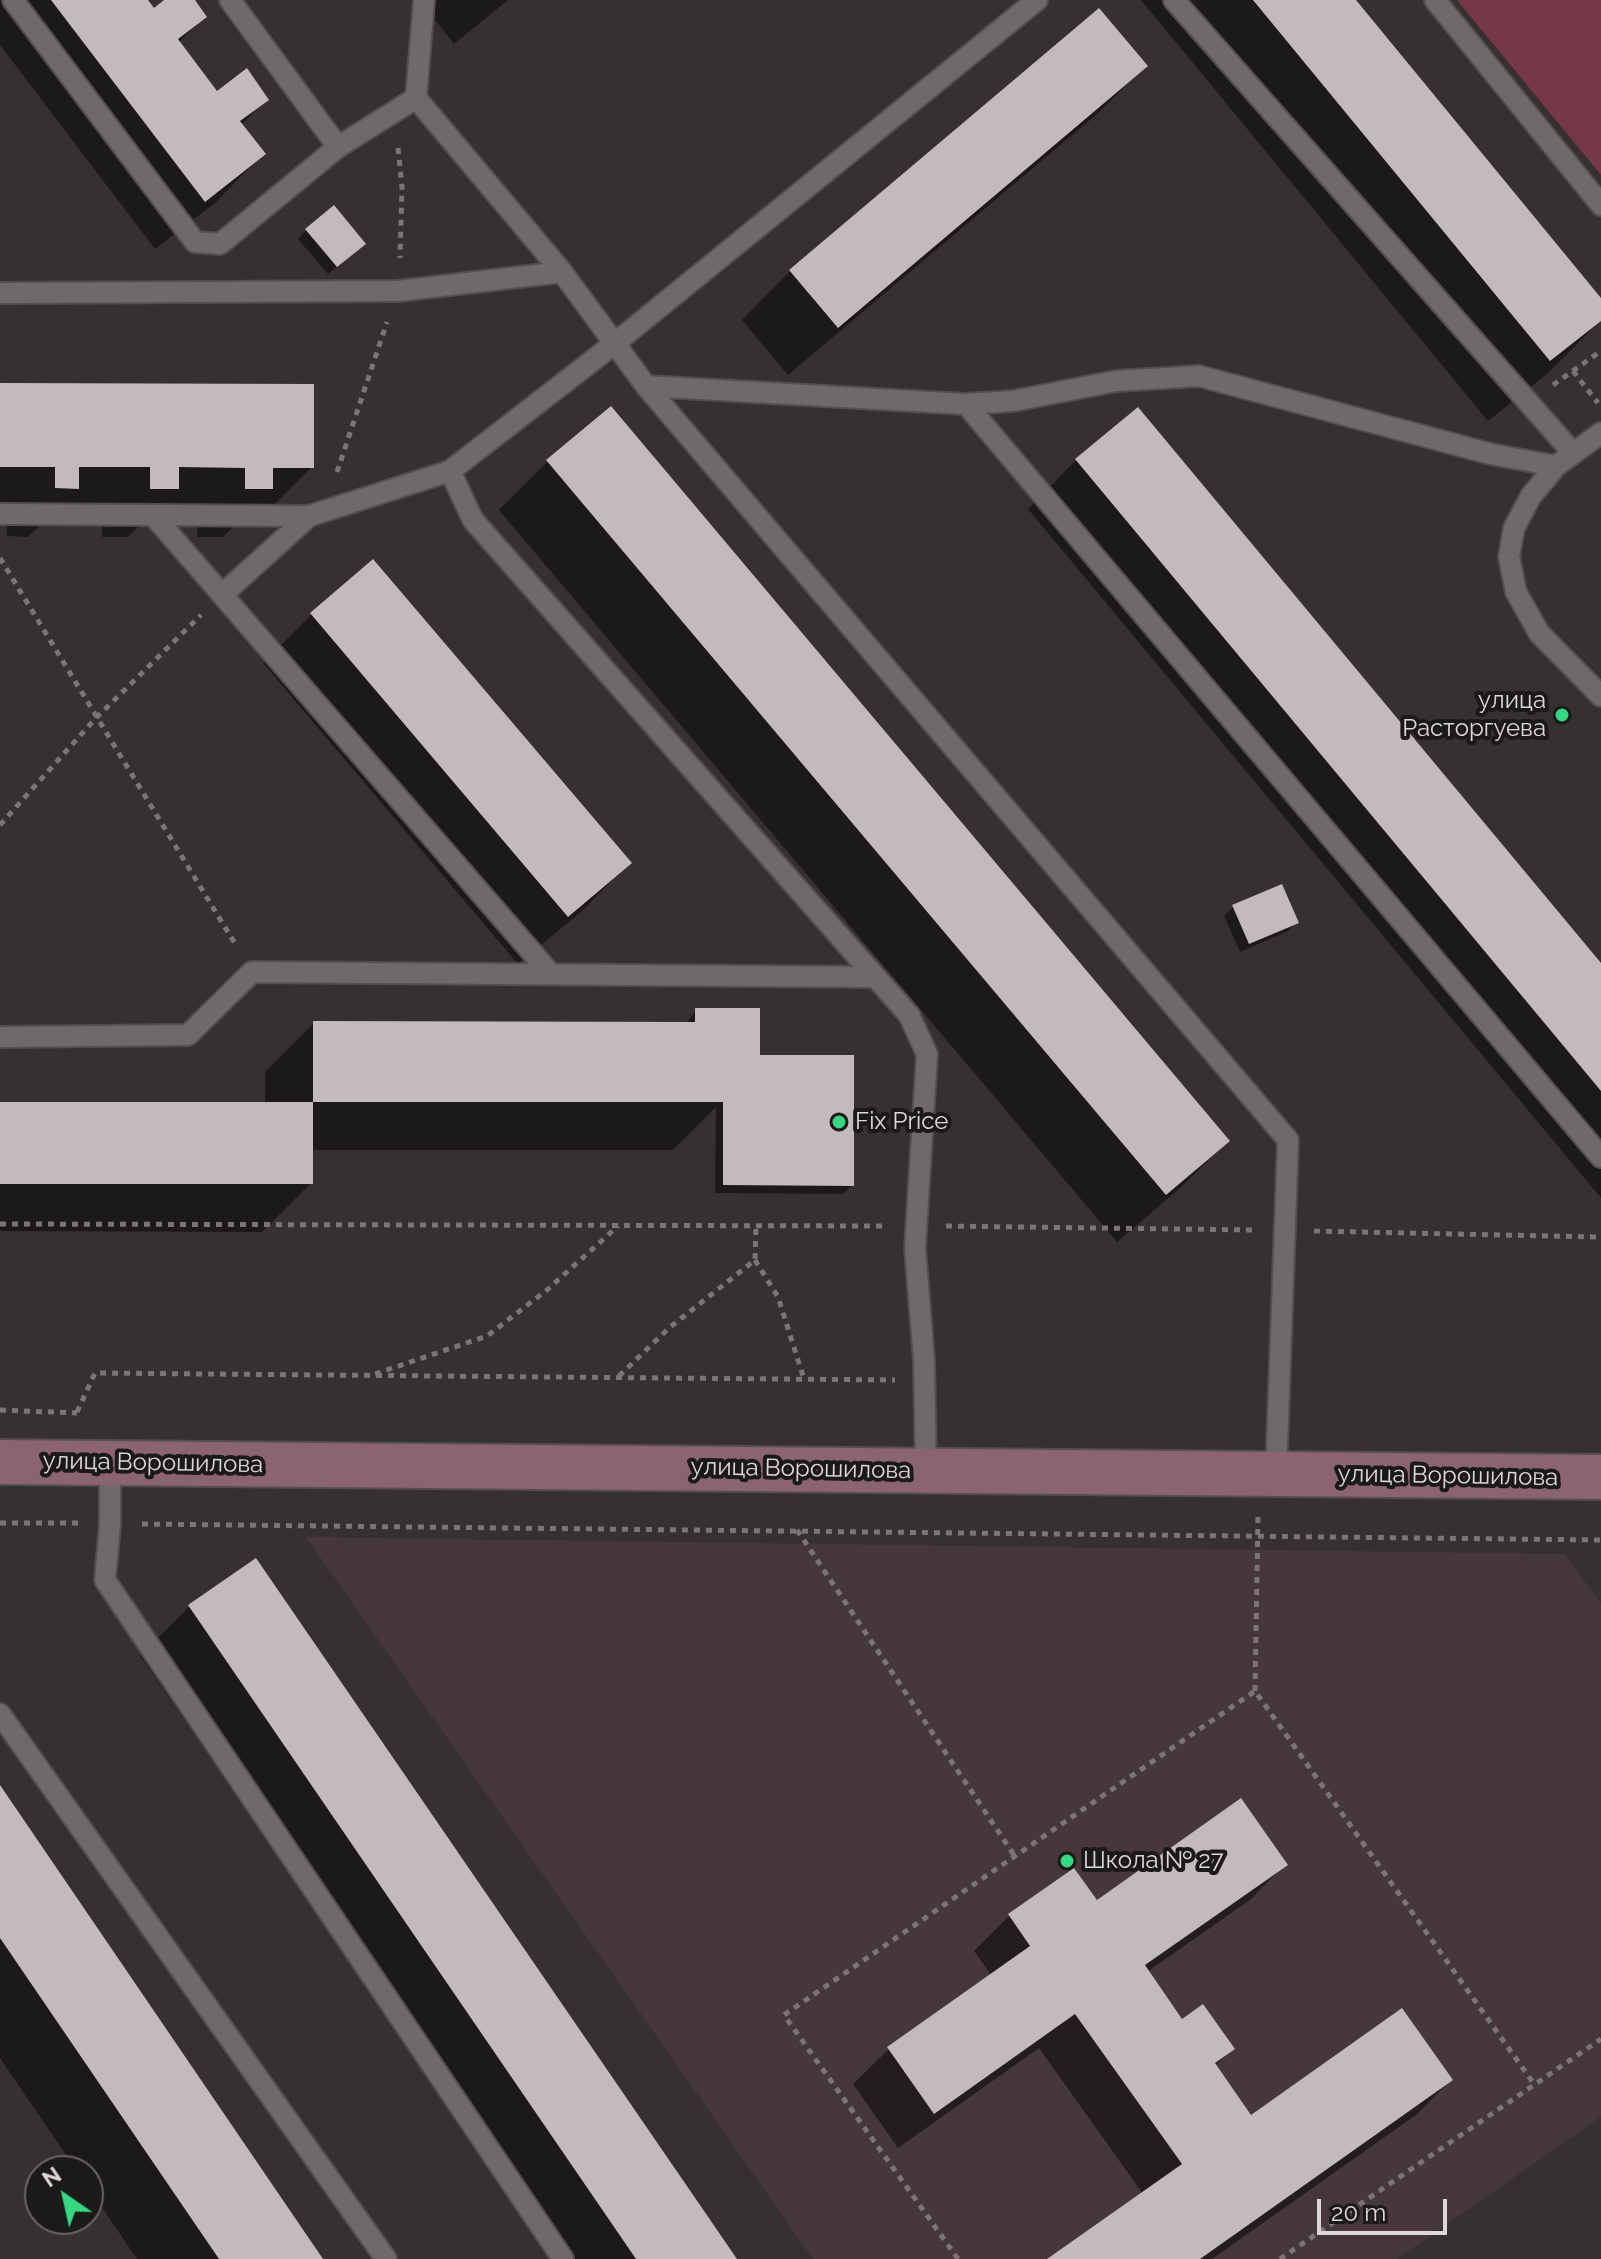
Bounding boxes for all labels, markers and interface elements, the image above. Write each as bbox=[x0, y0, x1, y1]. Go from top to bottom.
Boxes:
place label: улица Расторгуева bbox=[1402, 687, 1546, 743]
marker: улица Расторгуева bbox=[1553, 706, 1571, 724]
place label: Fix Price bbox=[855, 1108, 948, 1136]
marker: Fix Price bbox=[830, 1113, 848, 1131]
street label: улица Ворошилова bbox=[42, 1447, 264, 1479]
street label: улица Ворошилова bbox=[690, 1453, 912, 1485]
street label: улица Ворошилова bbox=[1337, 1460, 1559, 1492]
place label: Школа № 27 bbox=[1083, 1847, 1224, 1875]
marker: Школа № 27 bbox=[1058, 1852, 1076, 1870]
north arrow bbox=[24, 2155, 104, 2235]
text: N bbox=[37, 2161, 66, 2192]
scale bar bbox=[1321, 2183, 1451, 2233]
text: 20 m bbox=[1331, 2198, 1386, 2227]

